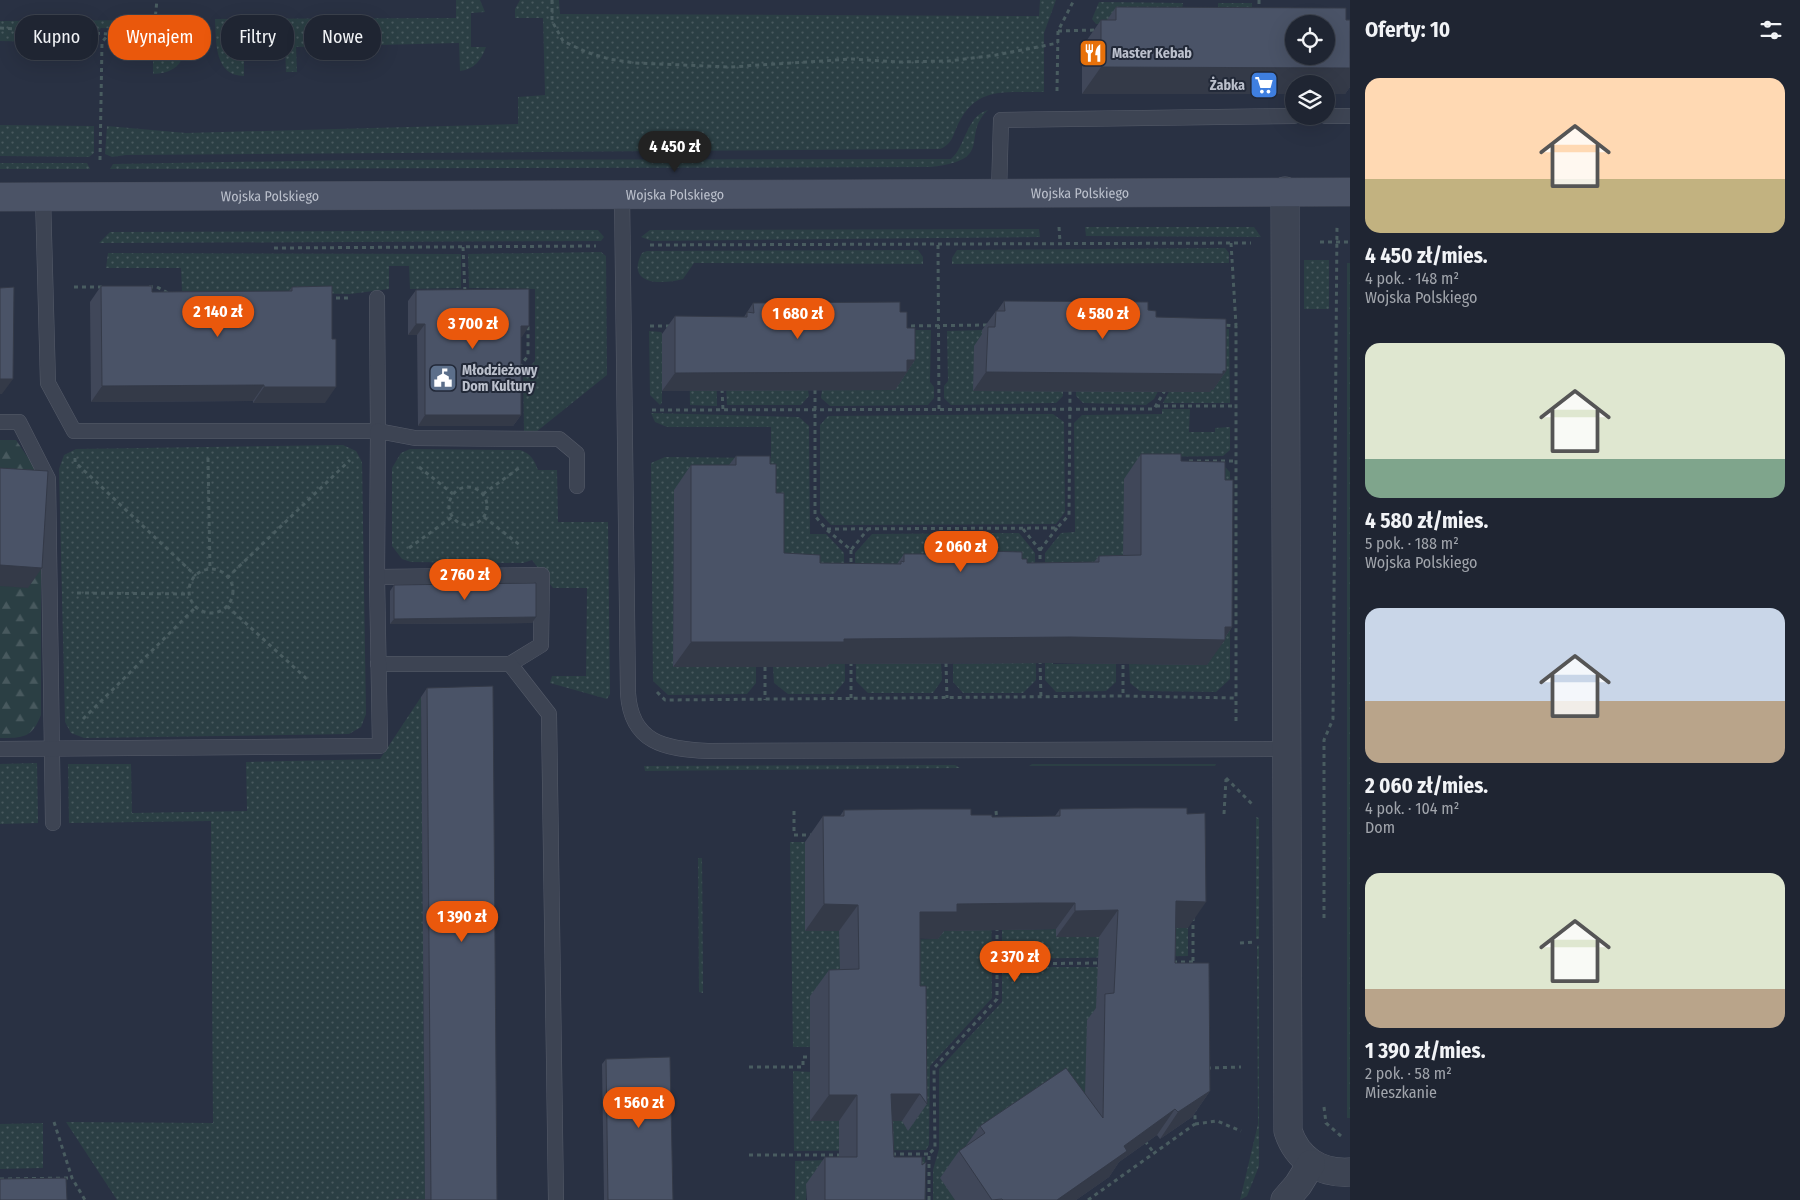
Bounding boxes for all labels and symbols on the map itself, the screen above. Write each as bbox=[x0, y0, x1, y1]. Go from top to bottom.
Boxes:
restaurant icon: Master Kebab bbox=[1078, 38, 1108, 68]
place label: Master Kebab bbox=[1112, 45, 1192, 62]
supermarket icon: Żabka bbox=[1249, 70, 1279, 100]
place label: Żabka bbox=[1210, 76, 1245, 94]
pin: 4 450 zł bbox=[623, 130, 727, 173]
street label: Wojska Polskiego bbox=[1031, 185, 1129, 202]
street label: Wojska Polskiego bbox=[626, 186, 724, 204]
street label: Wojska Polskiego bbox=[221, 188, 319, 205]
pin: 2 140 zł bbox=[166, 296, 270, 338]
pin: 1 680 zł bbox=[746, 298, 850, 340]
pin: 4 580 zł bbox=[1051, 298, 1155, 340]
pin: 3 700 zł bbox=[421, 308, 525, 350]
place label: Młodzieżowy Dom Kultury bbox=[462, 362, 538, 395]
public building icon: Młodzieżowy Dom Kultury bbox=[428, 363, 458, 393]
pin: 2 060 zł bbox=[909, 530, 1013, 573]
pin: 2 760 zł bbox=[413, 558, 517, 601]
pin: 1 390 zł bbox=[410, 900, 514, 943]
pin: 2 370 zł bbox=[963, 940, 1067, 983]
pin: 1 560 zł bbox=[587, 1086, 691, 1129]

